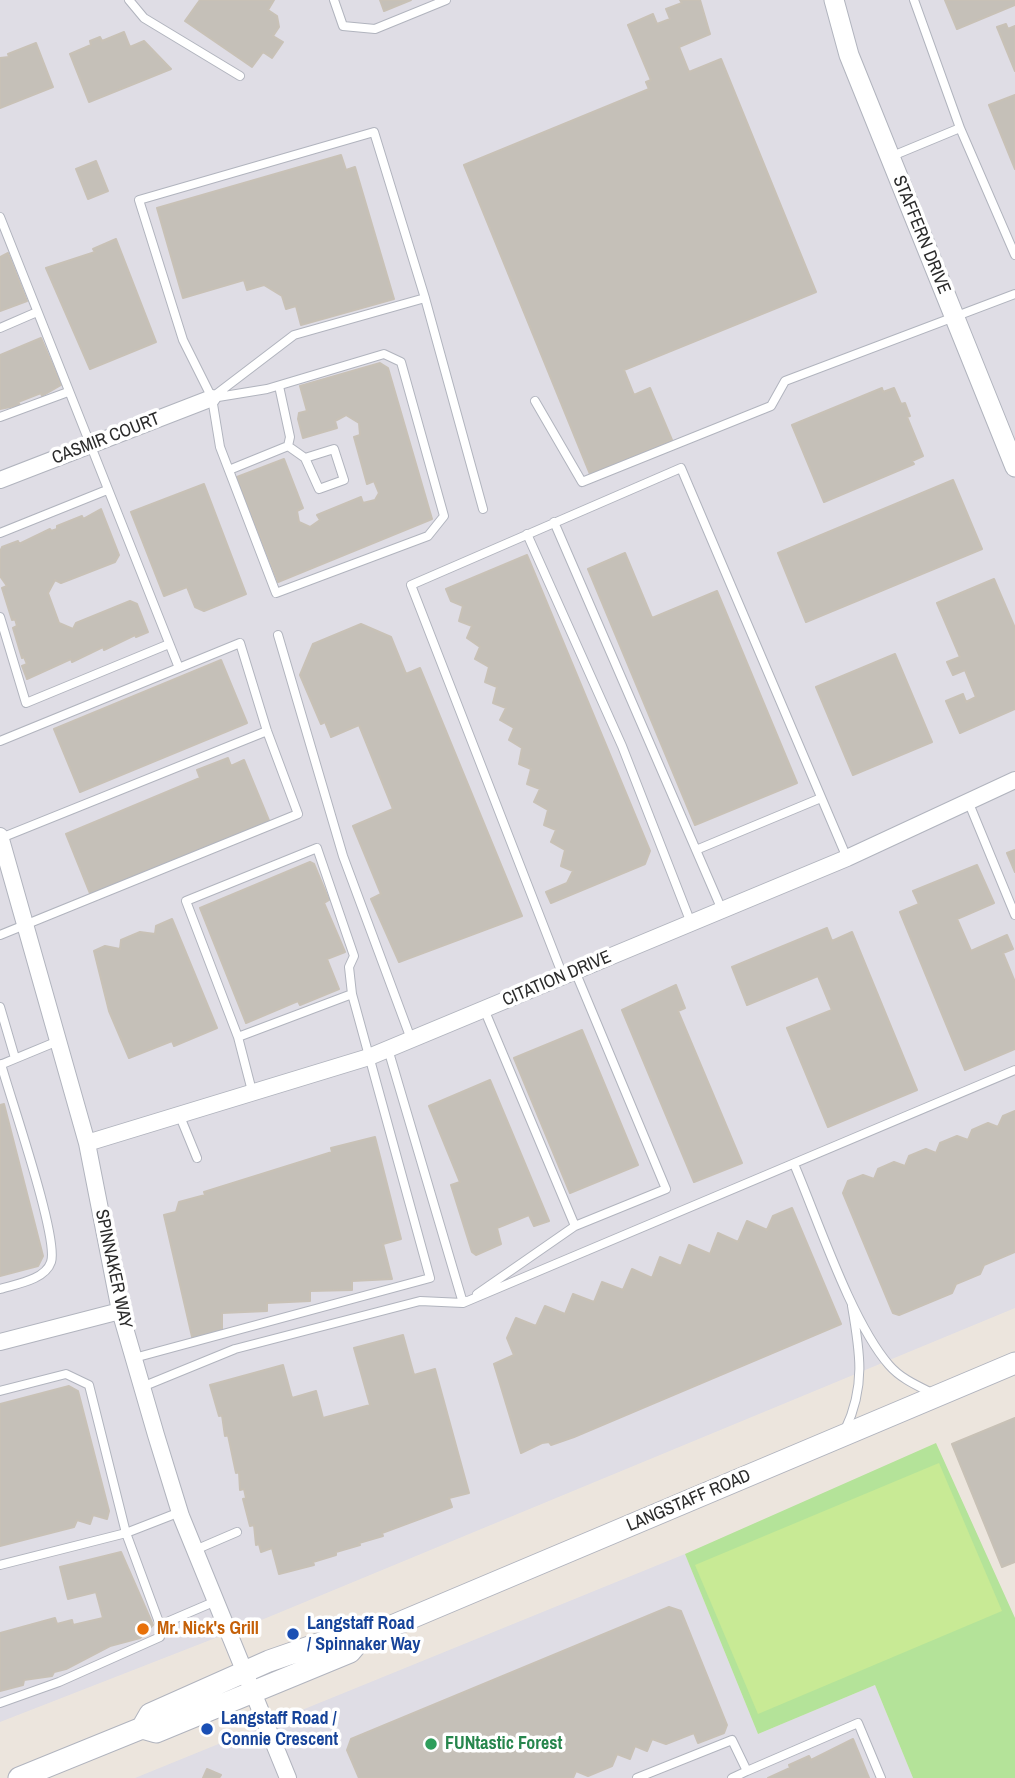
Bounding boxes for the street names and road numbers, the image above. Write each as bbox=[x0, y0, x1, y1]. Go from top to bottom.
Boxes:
street label: STAFFERN DRIVE bbox=[887, 173, 955, 297]
street label: CASMIR COURT bbox=[49, 409, 163, 469]
street label: CITATION DRIVE bbox=[499, 946, 615, 1012]
street label: SPINNAKER WAY bbox=[90, 1207, 136, 1331]
street label: LANGSTAFF ROAD bbox=[624, 1465, 754, 1537]

